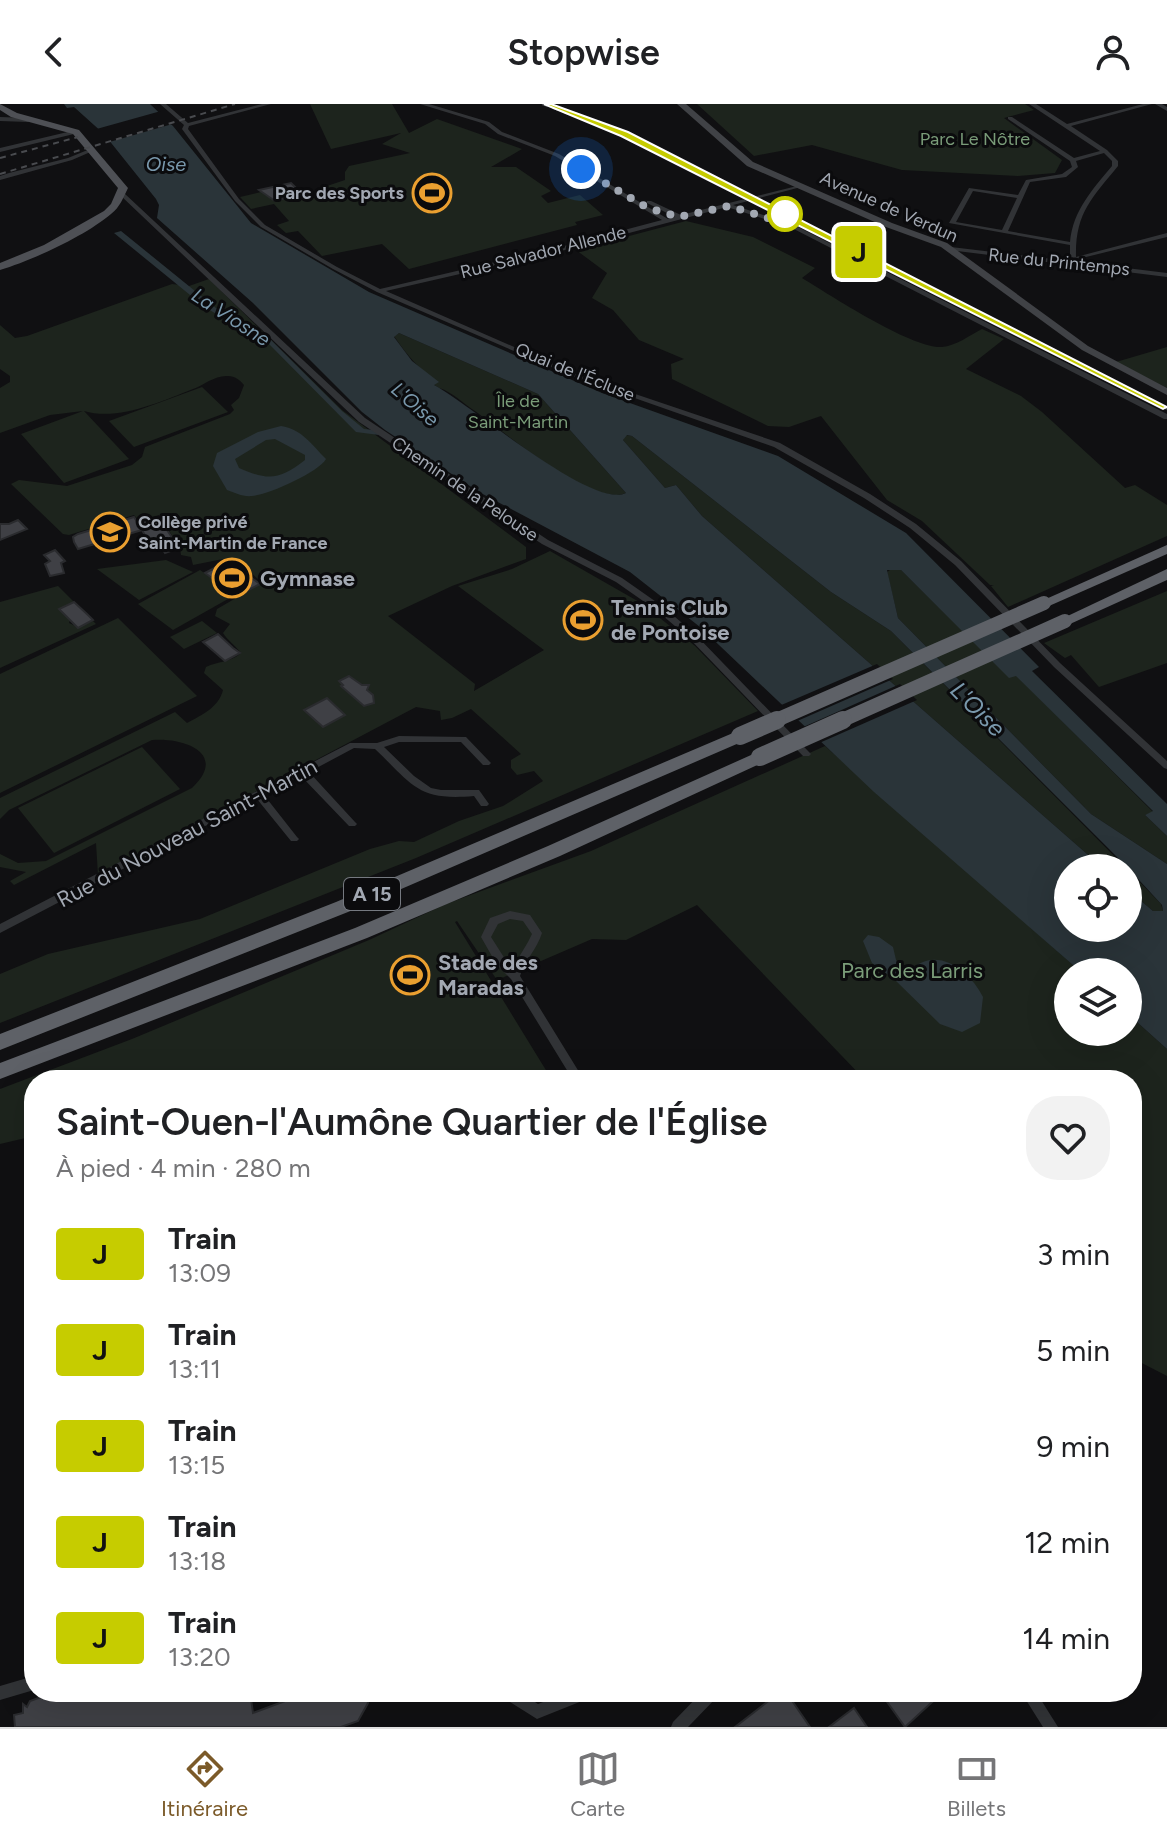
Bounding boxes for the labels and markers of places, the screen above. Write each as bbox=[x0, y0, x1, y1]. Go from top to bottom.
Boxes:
sports icon: Parc des Sports bbox=[411, 172, 453, 214]
place label: Parc des Sports bbox=[275, 182, 405, 204]
unlabelled marker bbox=[768, 197, 802, 231]
school or university icon: Collège privé Saint-Martin de France bbox=[89, 511, 131, 553]
place label: Collège privé Saint-Martin de France bbox=[138, 511, 328, 554]
sports icon: Gymnase bbox=[211, 557, 253, 599]
place label: Gymnase bbox=[260, 565, 355, 592]
place label: Tennis Club de Pontoise bbox=[611, 594, 729, 646]
sports icon: Tennis Club de Pontoise bbox=[562, 599, 604, 641]
place label: Stade des Maradas bbox=[438, 949, 538, 1001]
sports icon: Stade des Maradas bbox=[389, 954, 431, 996]

